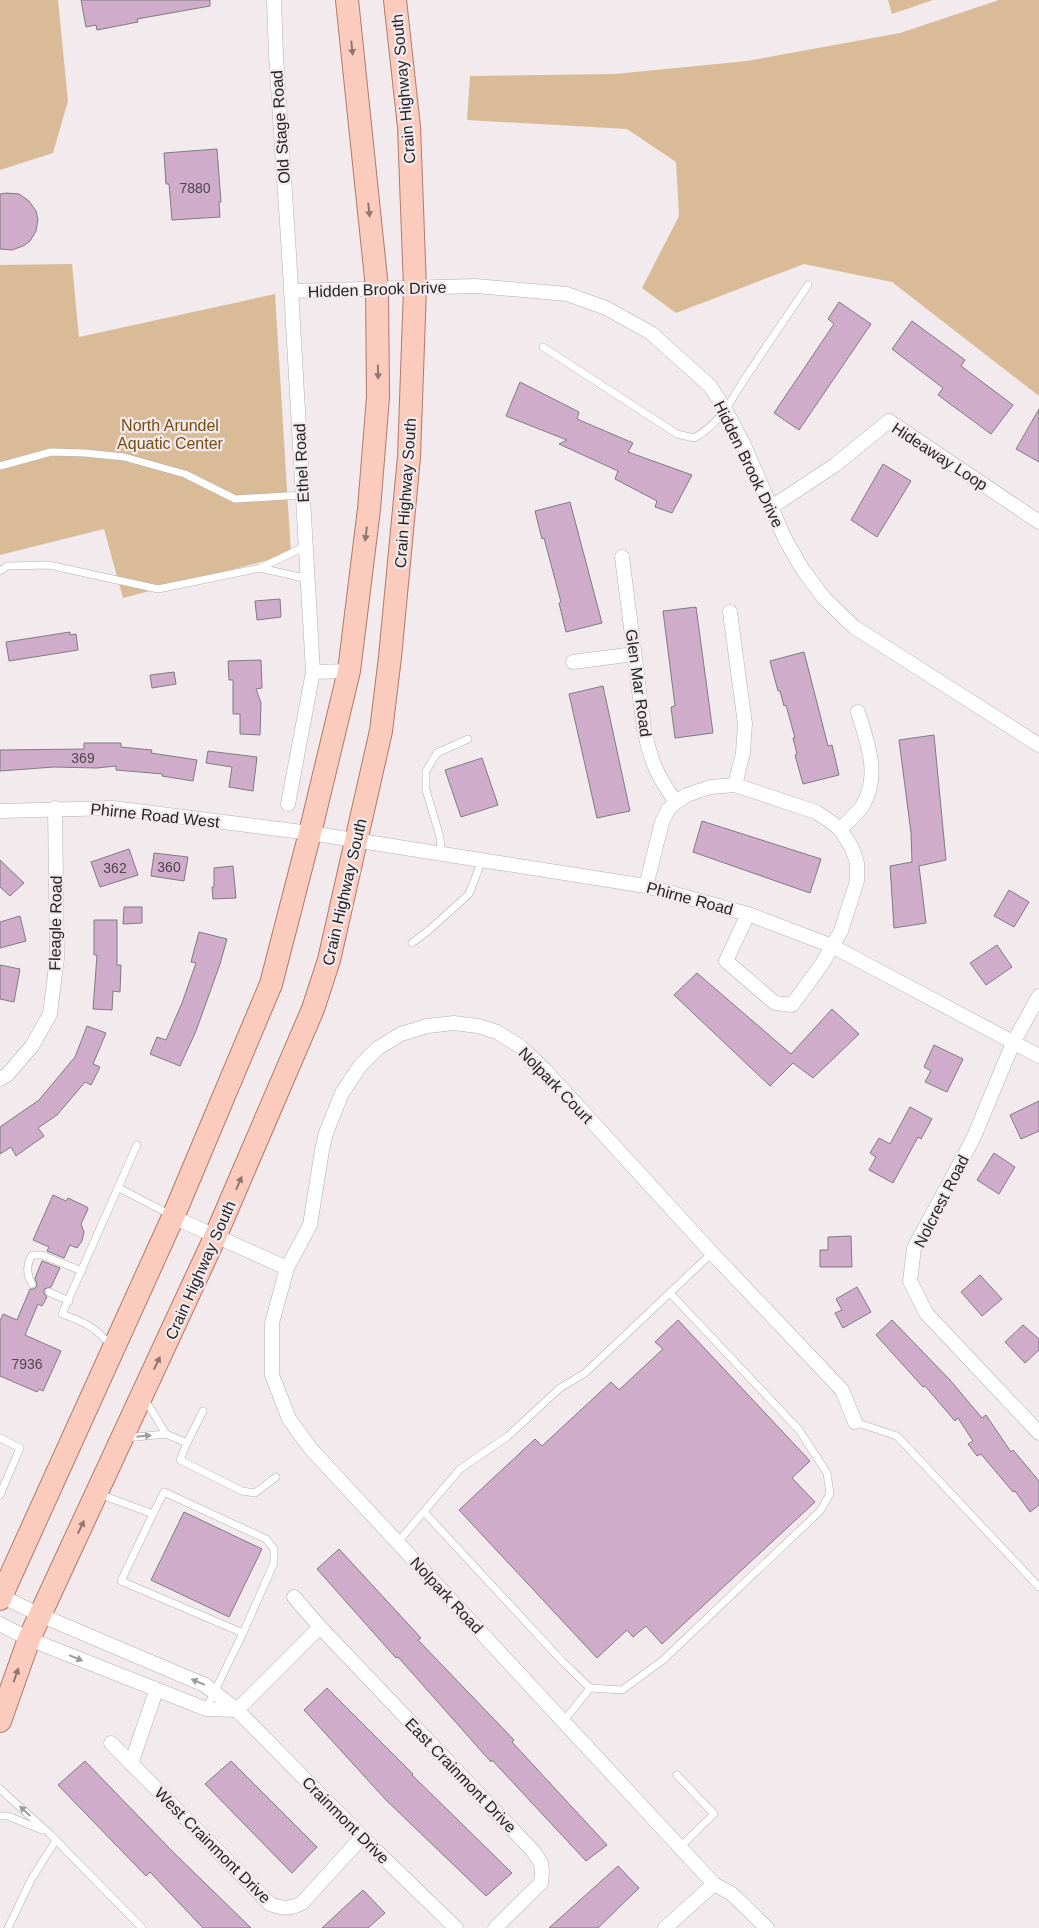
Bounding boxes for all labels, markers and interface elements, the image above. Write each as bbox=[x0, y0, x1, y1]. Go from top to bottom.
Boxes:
street label: Crain Highway South bbox=[388, 13, 419, 165]
one-way arrow bbox=[348, 41, 356, 57]
street label: Old Stage Road bbox=[268, 70, 293, 184]
house number: 7880 bbox=[179, 180, 211, 196]
one-way arrow bbox=[365, 202, 373, 218]
street label: Hidden Brook Drive bbox=[307, 279, 447, 300]
one-way arrow bbox=[374, 364, 382, 380]
street label: Hidden Brook Drive bbox=[711, 398, 787, 530]
park label: North Arundel Aquatic Center bbox=[117, 417, 224, 452]
street label: Crain Highway South bbox=[392, 417, 419, 569]
street label: Hideaway Loop bbox=[889, 419, 991, 494]
street label: Ethel Road bbox=[291, 423, 312, 503]
one-way arrow bbox=[362, 526, 370, 542]
street label: Glen Mar Road bbox=[623, 628, 654, 738]
house number: 369 bbox=[71, 750, 95, 766]
street label: Phirne Road West bbox=[90, 800, 221, 831]
street label: Crain Highway South bbox=[319, 817, 370, 967]
house number: 360 bbox=[157, 859, 181, 875]
house number: 362 bbox=[103, 860, 127, 876]
street label: Fleagle Road bbox=[46, 875, 65, 971]
street label: Phirne Road bbox=[645, 879, 735, 918]
street label: Nolpark Court bbox=[515, 1044, 596, 1127]
street label: Nolcrest Road bbox=[911, 1152, 972, 1250]
one-way arrow bbox=[235, 1176, 243, 1190]
street label: Crain Highway South bbox=[162, 1198, 239, 1342]
house number: 7936 bbox=[11, 1356, 43, 1372]
one-way arrow bbox=[153, 1356, 161, 1370]
one-way arrow bbox=[136, 1432, 152, 1440]
one-way arrow bbox=[78, 1520, 86, 1534]
street label: Nolpark Road bbox=[407, 1554, 486, 1637]
one-way arrow bbox=[69, 1654, 83, 1662]
one-way arrow bbox=[13, 1668, 20, 1683]
one-way arrow bbox=[190, 1677, 205, 1685]
street label: East Crainmont Drive bbox=[402, 1715, 520, 1836]
street label: Crainmont Drive bbox=[299, 1773, 393, 1867]
street label: West Crainmont Drive bbox=[151, 1784, 274, 1907]
one-way arrow bbox=[20, 1805, 32, 1817]

